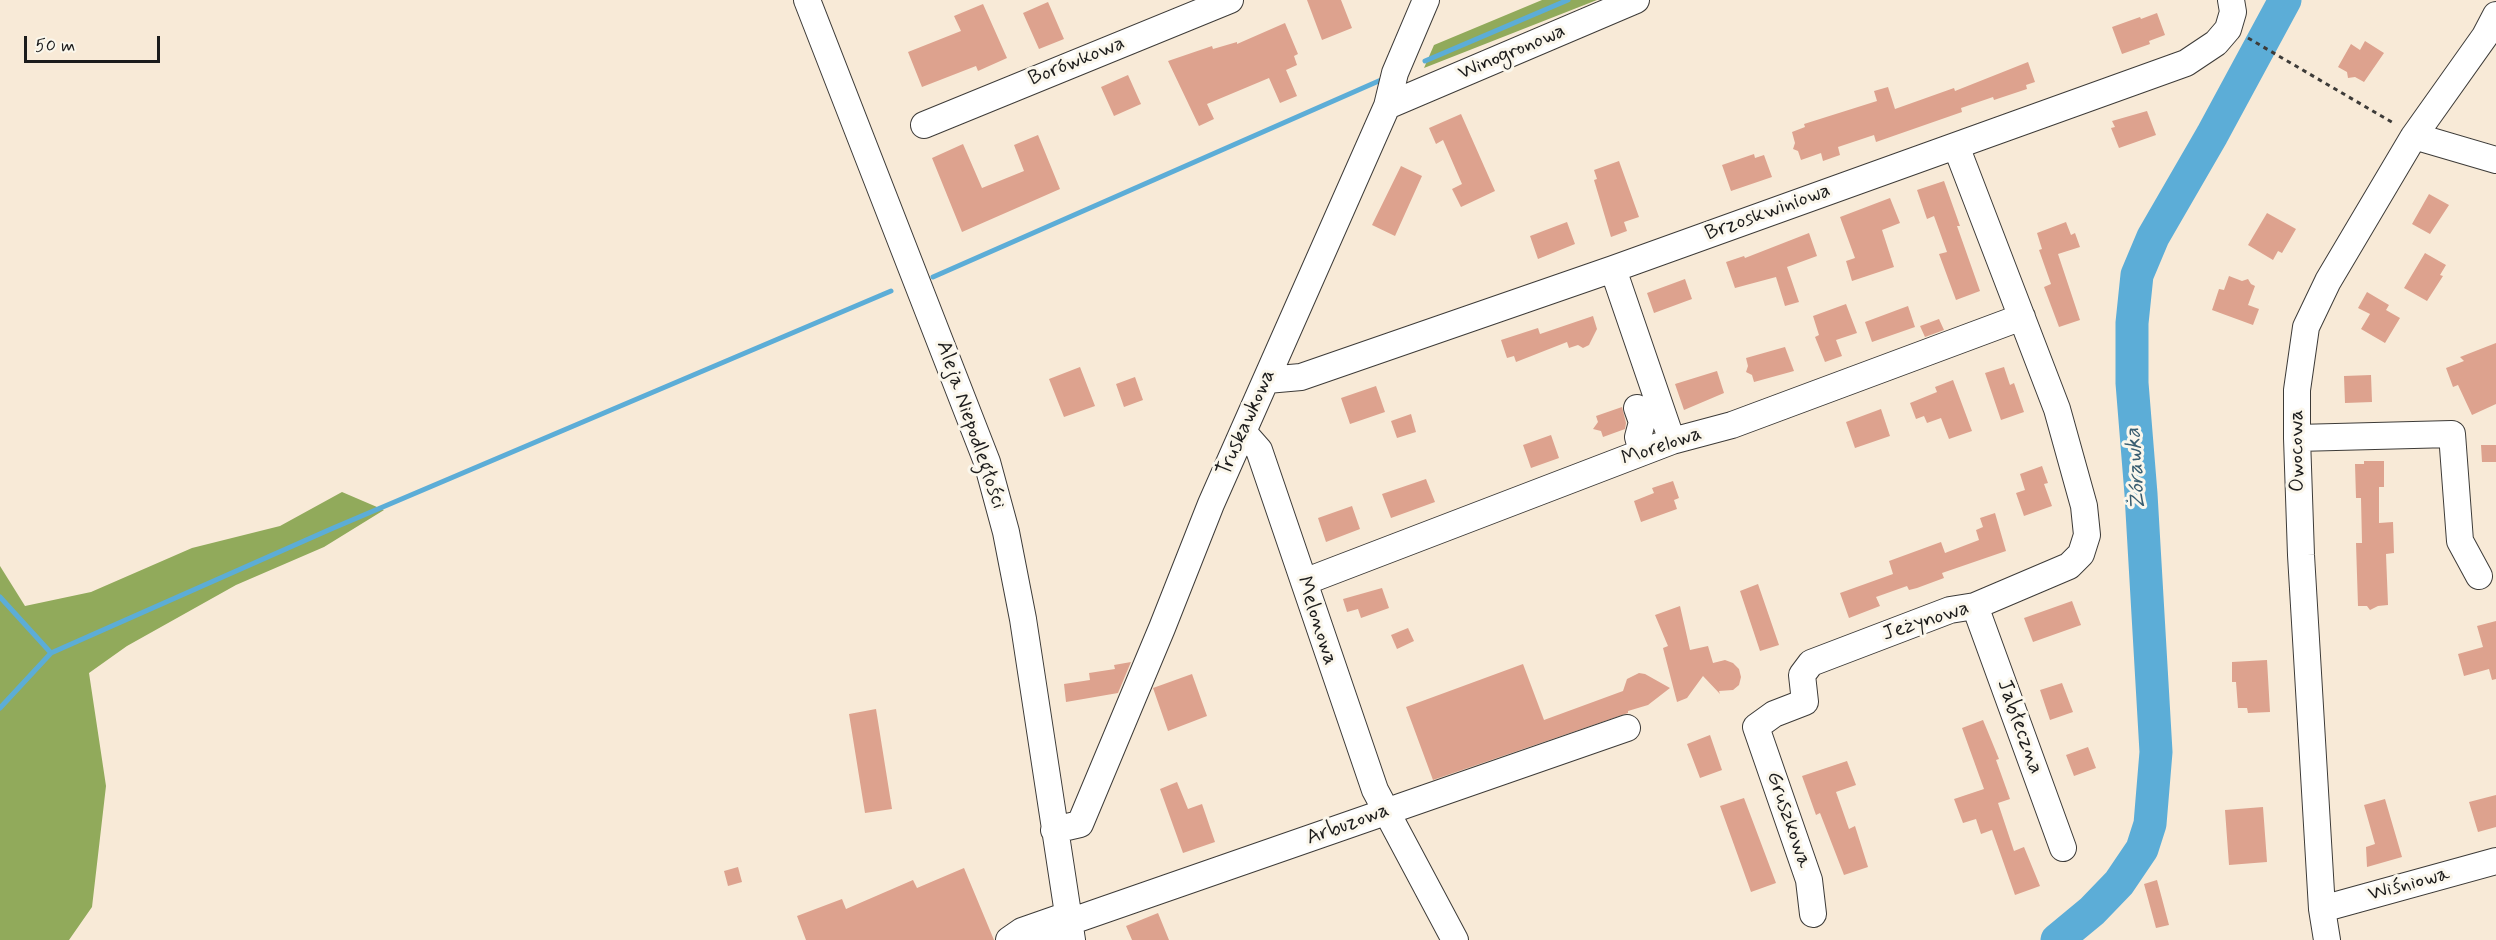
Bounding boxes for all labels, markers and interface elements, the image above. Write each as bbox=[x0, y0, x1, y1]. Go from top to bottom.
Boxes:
street label: Winogronowa bbox=[1455, 19, 1569, 87]
scale bar bbox=[27, 24, 164, 62]
street label: Borówkowa bbox=[1025, 31, 1129, 93]
text: 50 m bbox=[35, 34, 75, 58]
street label: Brzoskwiniowa bbox=[1702, 179, 1834, 247]
street label: Aleja Niepodległości bbox=[929, 338, 1011, 512]
street label: Truskawkowa bbox=[1212, 366, 1282, 480]
street label: Owocowa bbox=[2285, 410, 2311, 492]
street label: Morelowa bbox=[1619, 422, 1705, 472]
water label: Żórawka bbox=[2121, 427, 2153, 511]
street label: Melonowa bbox=[1290, 574, 1342, 668]
street label: Jeżynowa bbox=[1879, 596, 1973, 648]
street label: Jabłeczna bbox=[1990, 676, 2048, 778]
street label: Gruszkowa bbox=[1760, 769, 1816, 871]
street label: Arbuzowa bbox=[1303, 798, 1393, 852]
street label: Wiśniowa bbox=[2366, 862, 2452, 908]

